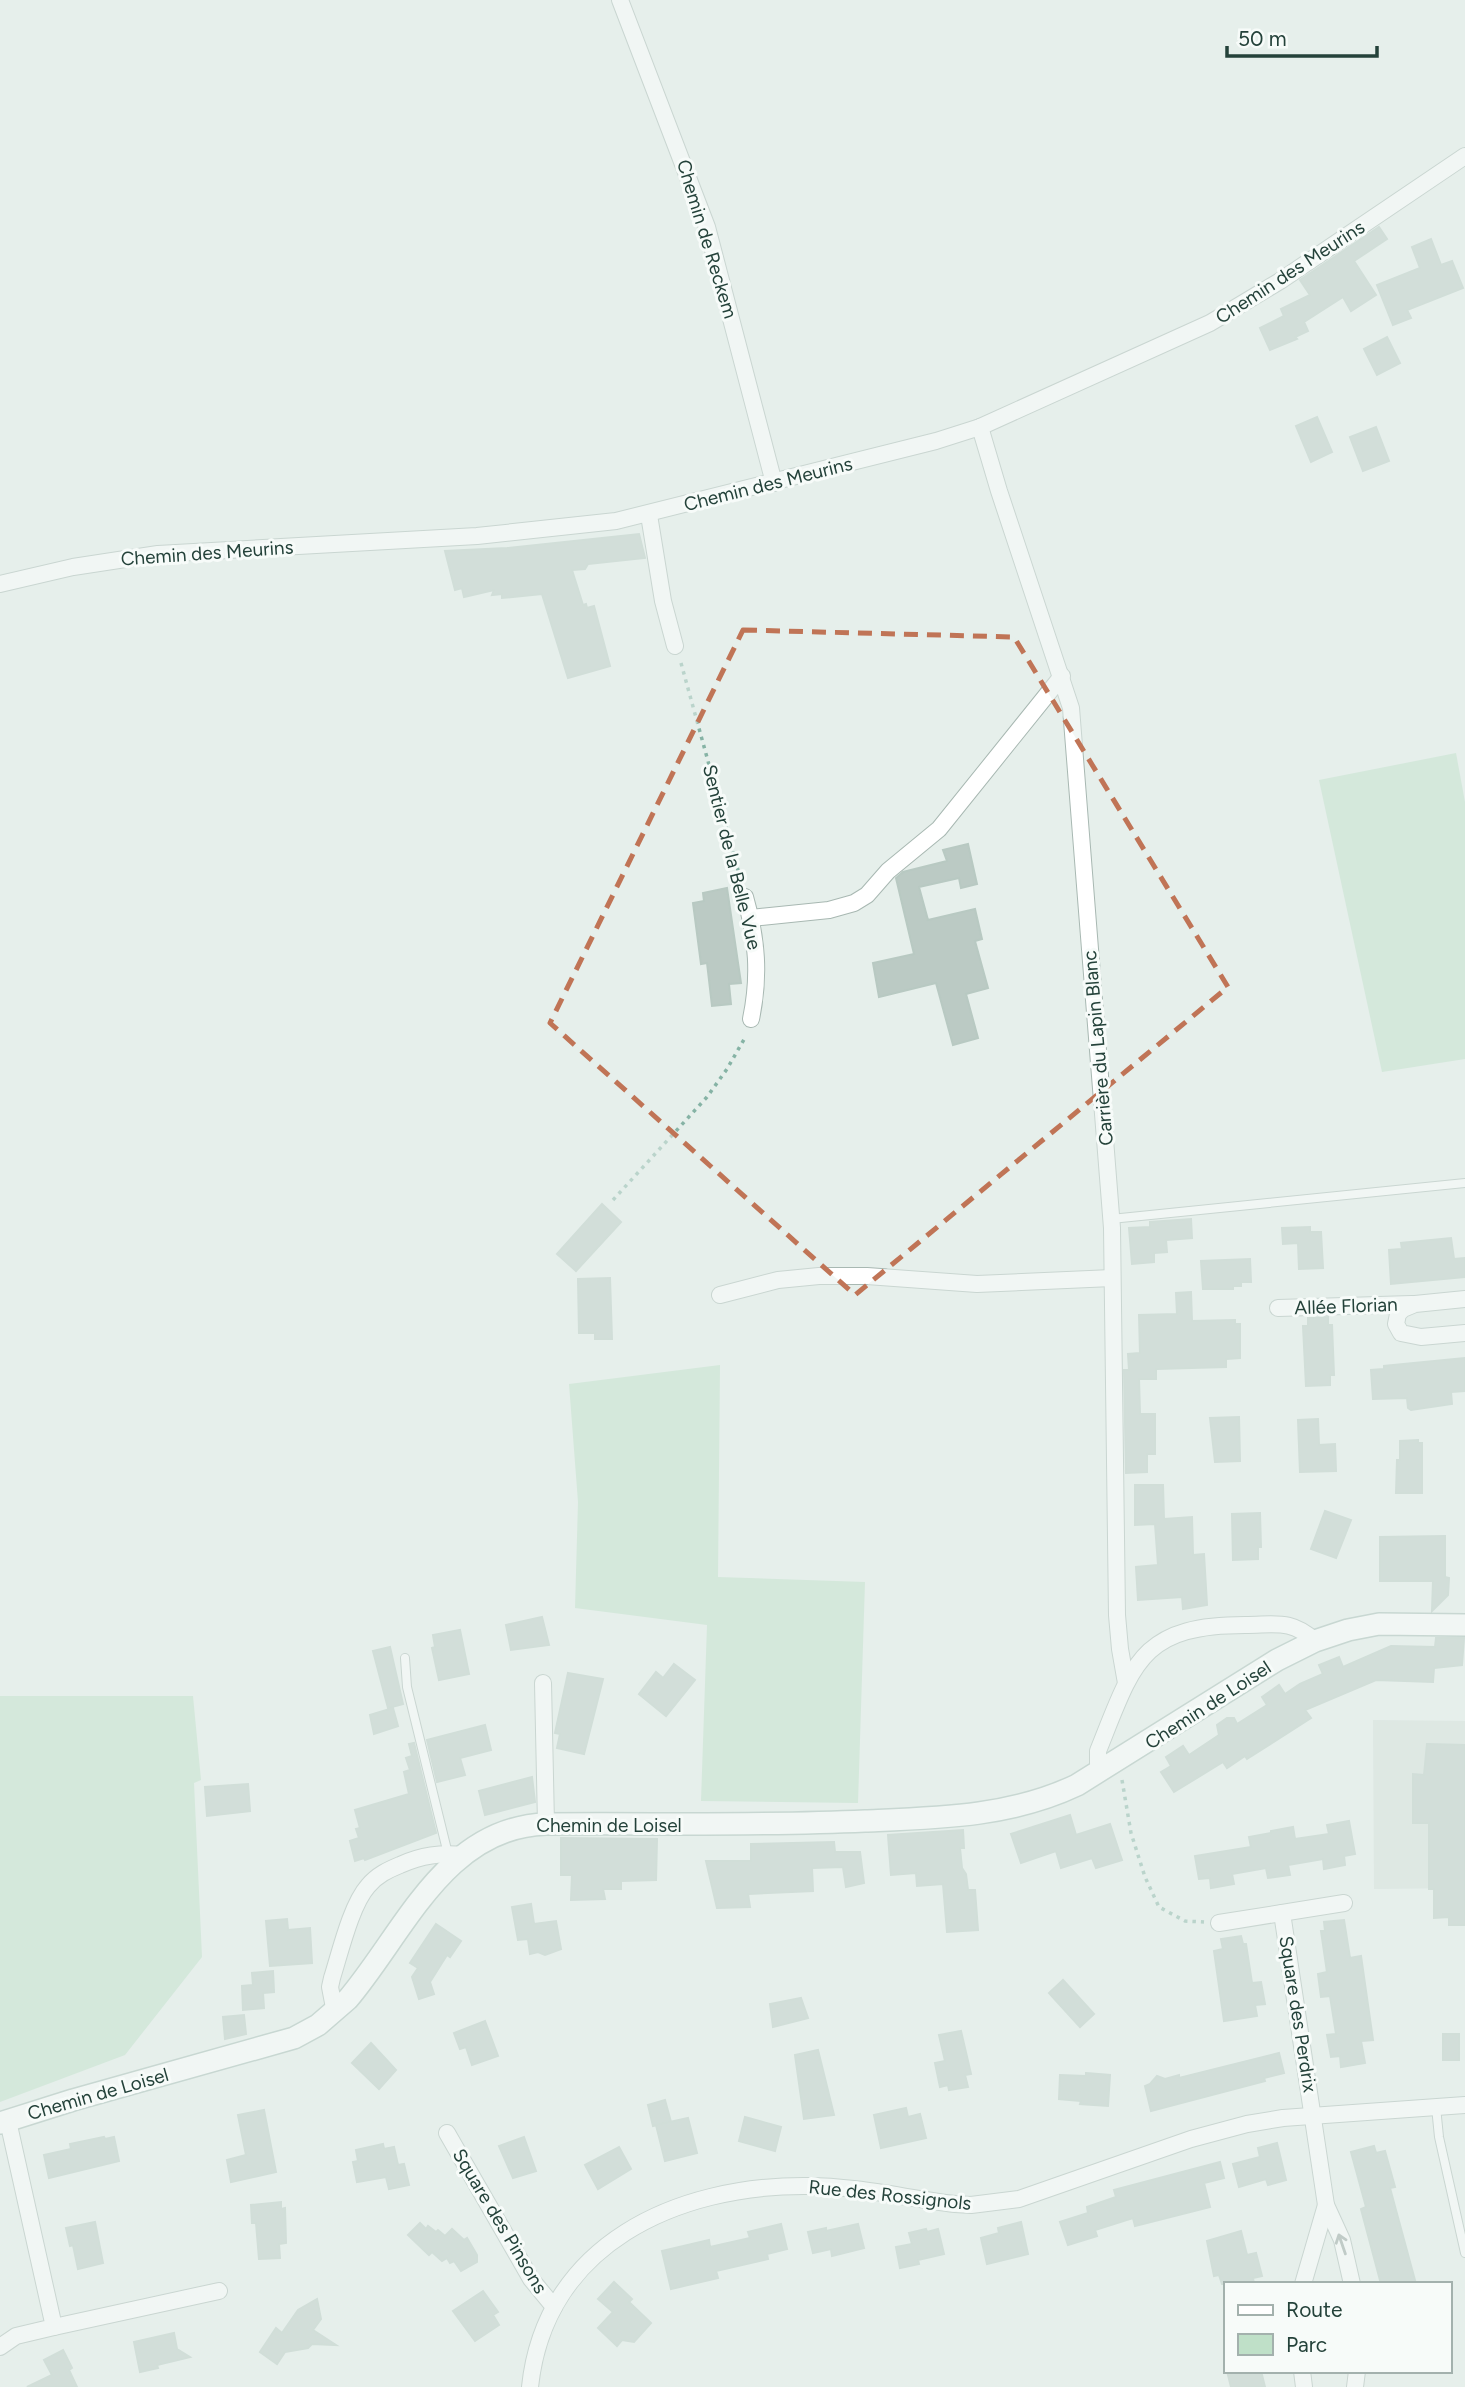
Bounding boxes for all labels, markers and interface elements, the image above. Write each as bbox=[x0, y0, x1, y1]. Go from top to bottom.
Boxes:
scale bar bbox=[1227, 14, 1378, 58]
text: 50 m bbox=[1238, 26, 1287, 51]
street label: Chemin de Reckem bbox=[672, 157, 742, 321]
street label: Chemin des Meurins bbox=[1211, 215, 1369, 329]
street label: Chemin des Meurins bbox=[681, 452, 855, 516]
street label: Chemin des Meurins bbox=[120, 535, 294, 571]
street label: Sentier de la Belle Vue bbox=[698, 762, 766, 952]
street label: Carrière du Lapin Blanc bbox=[1078, 949, 1118, 1147]
street label: Allée Florian bbox=[1294, 1293, 1398, 1319]
street label: Chemin de Loisel bbox=[1141, 1656, 1275, 1754]
street label: Chemin de Loisel bbox=[536, 1814, 682, 1837]
street label: Square des Perdrix bbox=[1274, 1934, 1322, 2094]
street label: Chemin de Loisel bbox=[25, 2063, 171, 2125]
street label: Square des Pinsons bbox=[448, 2144, 552, 2298]
street label: Rue des Rossignols bbox=[808, 2175, 973, 2215]
one-way arrow bbox=[1335, 2233, 1347, 2255]
legend bbox=[1224, 2282, 1451, 2373]
text: Route bbox=[1286, 2297, 1342, 2322]
text: Parc bbox=[1286, 2332, 1327, 2357]

